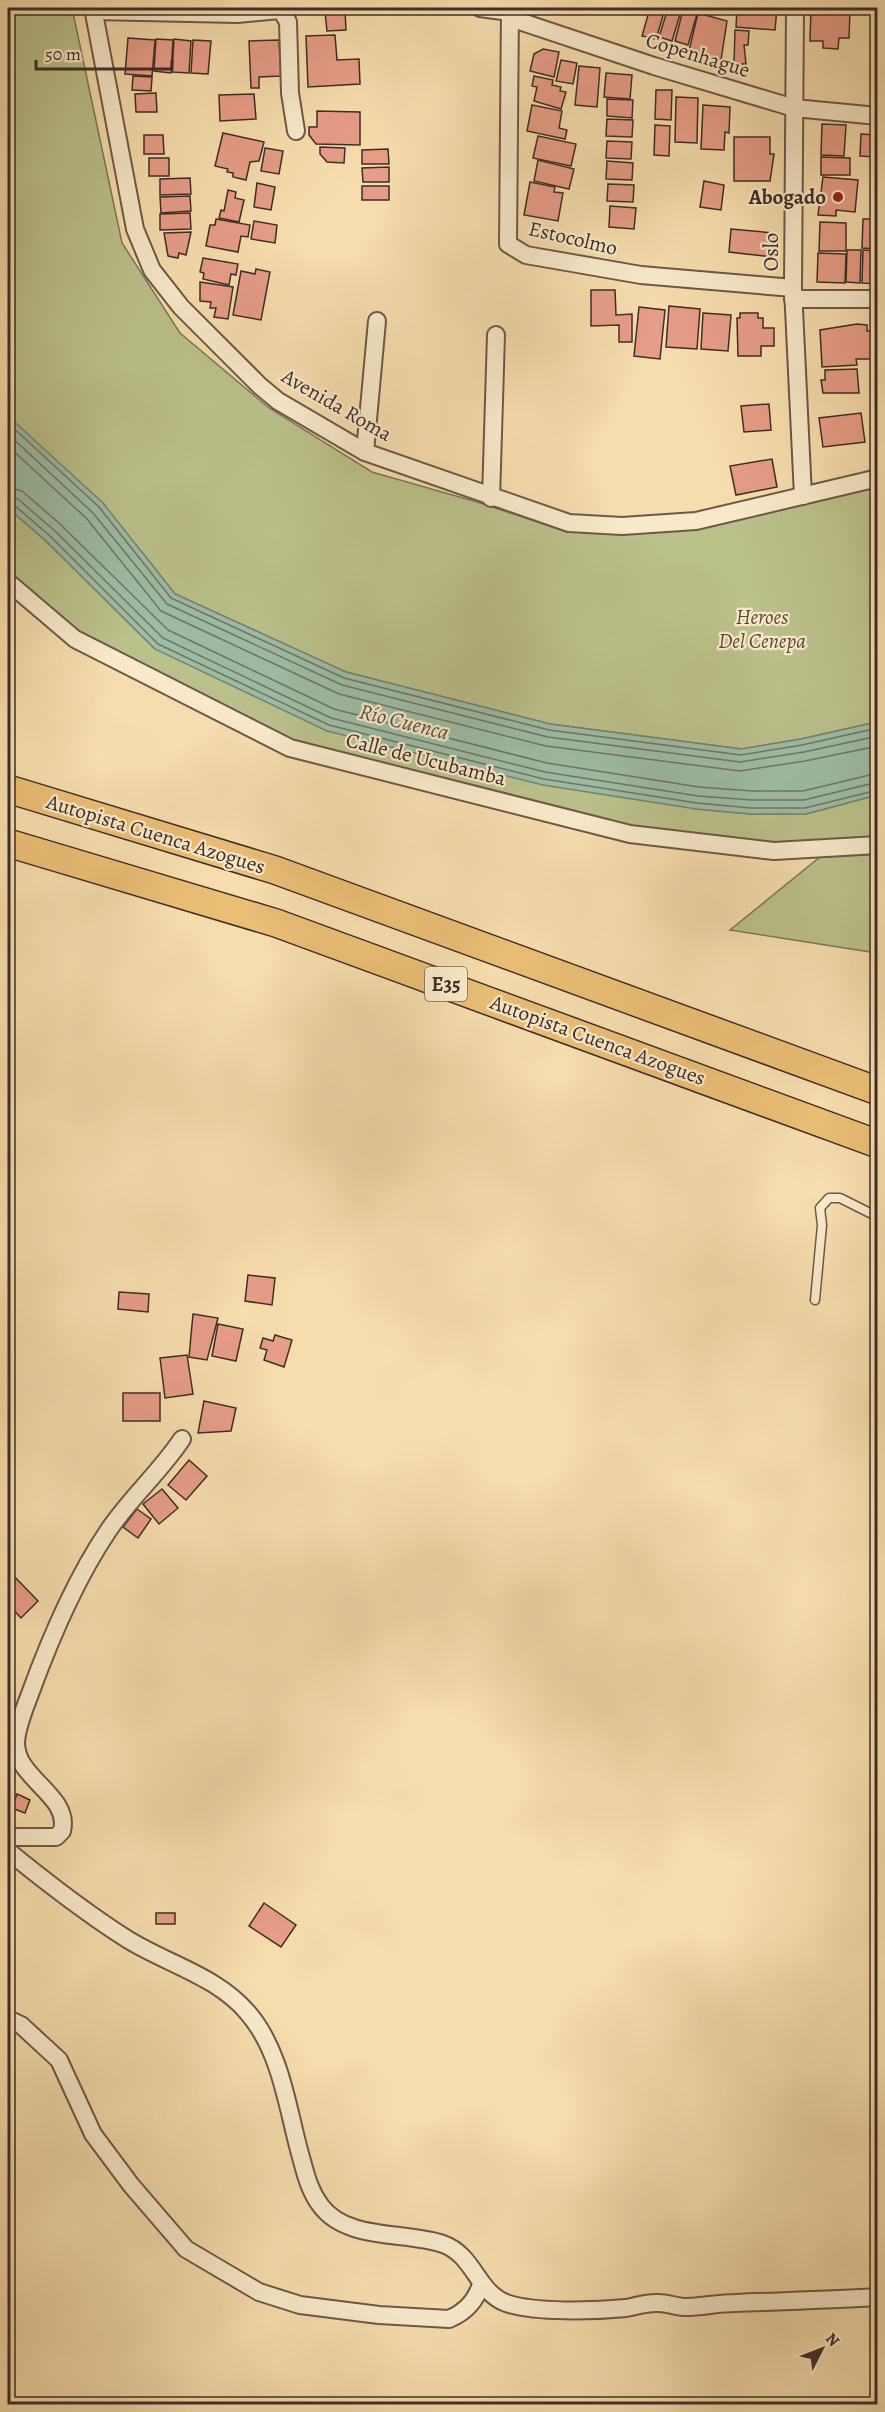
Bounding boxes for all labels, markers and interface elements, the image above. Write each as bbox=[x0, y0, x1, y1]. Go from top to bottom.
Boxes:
street label: Copenhague bbox=[643, 26, 753, 84]
scale bar bbox=[36, 33, 172, 71]
text: 50 m bbox=[45, 42, 81, 66]
place label: Abogado bbox=[748, 183, 826, 211]
marker: Abogado bbox=[831, 190, 845, 204]
street label: Estocolmo bbox=[526, 214, 620, 262]
street label: Oslo bbox=[757, 233, 785, 271]
street label: Avenida Roma bbox=[276, 362, 397, 448]
park label: Heroes Del Cenepa bbox=[718, 603, 806, 655]
water label: Río Cuenca bbox=[356, 696, 452, 748]
street label: Calle de Ucubamba bbox=[343, 726, 509, 792]
street label: Autopista Cuenca Azogues bbox=[42, 787, 269, 881]
road number: E35 bbox=[425, 967, 467, 1001]
street label: Autopista Cuenca Azogues bbox=[486, 988, 709, 1092]
north arrow bbox=[792, 2319, 852, 2379]
text: N bbox=[820, 2328, 845, 2352]

